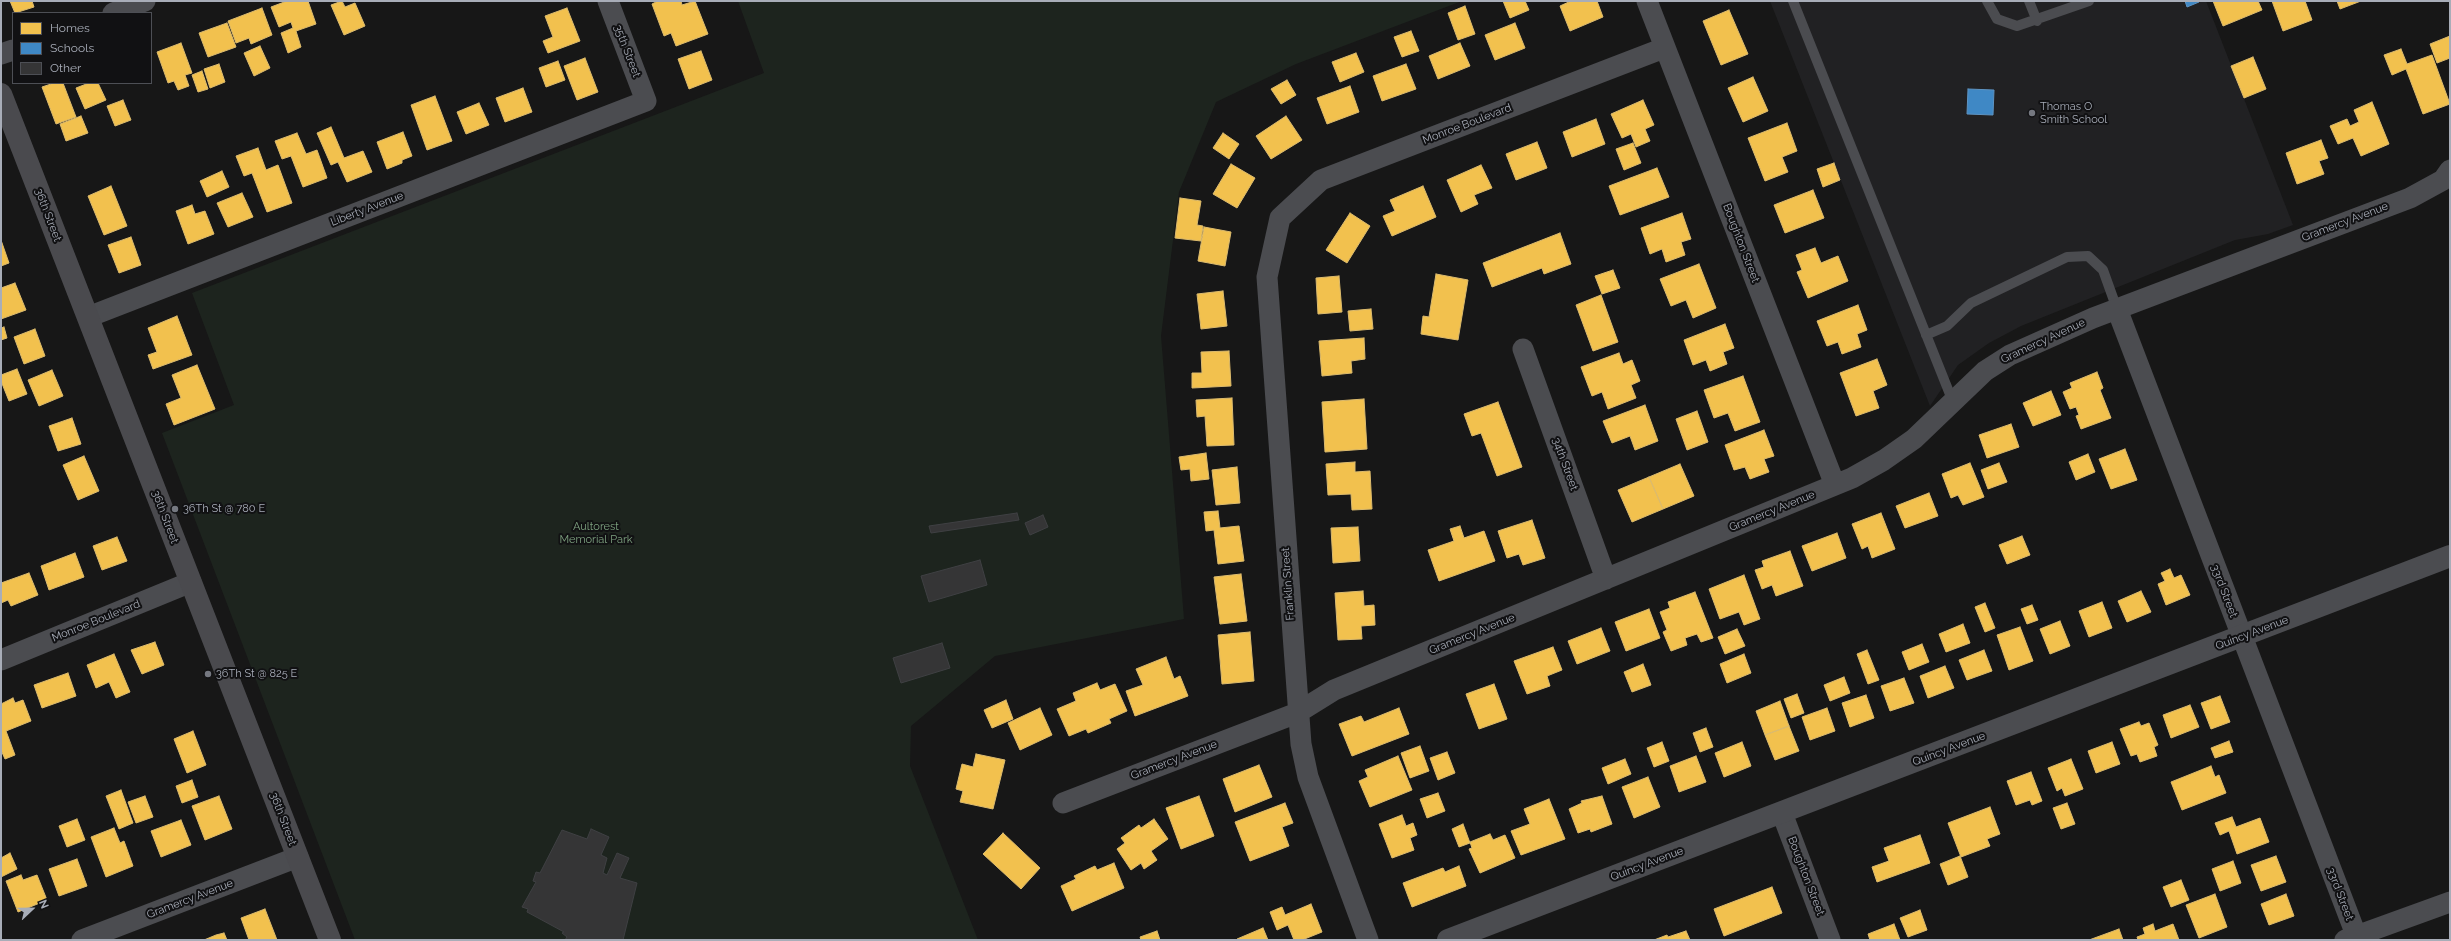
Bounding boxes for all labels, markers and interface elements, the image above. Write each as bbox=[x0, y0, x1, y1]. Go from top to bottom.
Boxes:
legend bbox=[12, 12, 152, 84]
text: Homes bbox=[50, 21, 90, 35]
street label: 35th Street bbox=[611, 23, 643, 79]
text: Schools bbox=[50, 41, 94, 55]
text: Other bbox=[50, 61, 81, 75]
place label: Thomas O Smith School bbox=[2040, 100, 2107, 126]
street label: Monroe Boulevard bbox=[1421, 101, 1513, 147]
marker: Thomas O Smith School bbox=[2027, 108, 2037, 118]
street label: 36th Street bbox=[32, 187, 64, 243]
street label: Liberty Avenue bbox=[329, 189, 405, 229]
street label: Gramercy Avenue bbox=[2300, 199, 2390, 245]
street label: Boughton Street bbox=[1720, 202, 1762, 284]
street label: Gramercy Avenue bbox=[1999, 316, 2087, 366]
street label: 34th Street bbox=[1549, 436, 1581, 492]
street label: Gramercy Avenue bbox=[1727, 488, 1817, 534]
street label: 36th Street bbox=[149, 489, 181, 545]
place label: 36Th St @ 780 E bbox=[183, 502, 265, 516]
marker: 36Th St @ 780 E bbox=[170, 504, 180, 514]
park label: Aultorest Memorial Park bbox=[559, 520, 633, 546]
street label: Franklin Street bbox=[1279, 547, 1297, 621]
street label: 33rd Street bbox=[2208, 563, 2240, 619]
street label: Monroe Boulevard bbox=[50, 597, 142, 645]
street label: Gramercy Avenue bbox=[1427, 611, 1517, 657]
street label: Quincy Avenue bbox=[2214, 613, 2290, 653]
place label: 36Th St @ 825 E bbox=[216, 667, 297, 681]
marker: 36Th St @ 825 E bbox=[203, 669, 213, 679]
street label: Quincy Avenue bbox=[1911, 729, 1987, 769]
street label: Gramercy Avenue bbox=[1129, 737, 1219, 783]
street label: 36th Street bbox=[267, 791, 299, 847]
street label: Boughton Street bbox=[1785, 835, 1827, 917]
street label: Quincy Avenue bbox=[1609, 844, 1685, 884]
street label: 33rd Street bbox=[2324, 866, 2356, 922]
street label: Gramercy Avenue bbox=[145, 876, 235, 922]
north arrow bbox=[12, 889, 52, 929]
text: N bbox=[36, 898, 51, 911]

